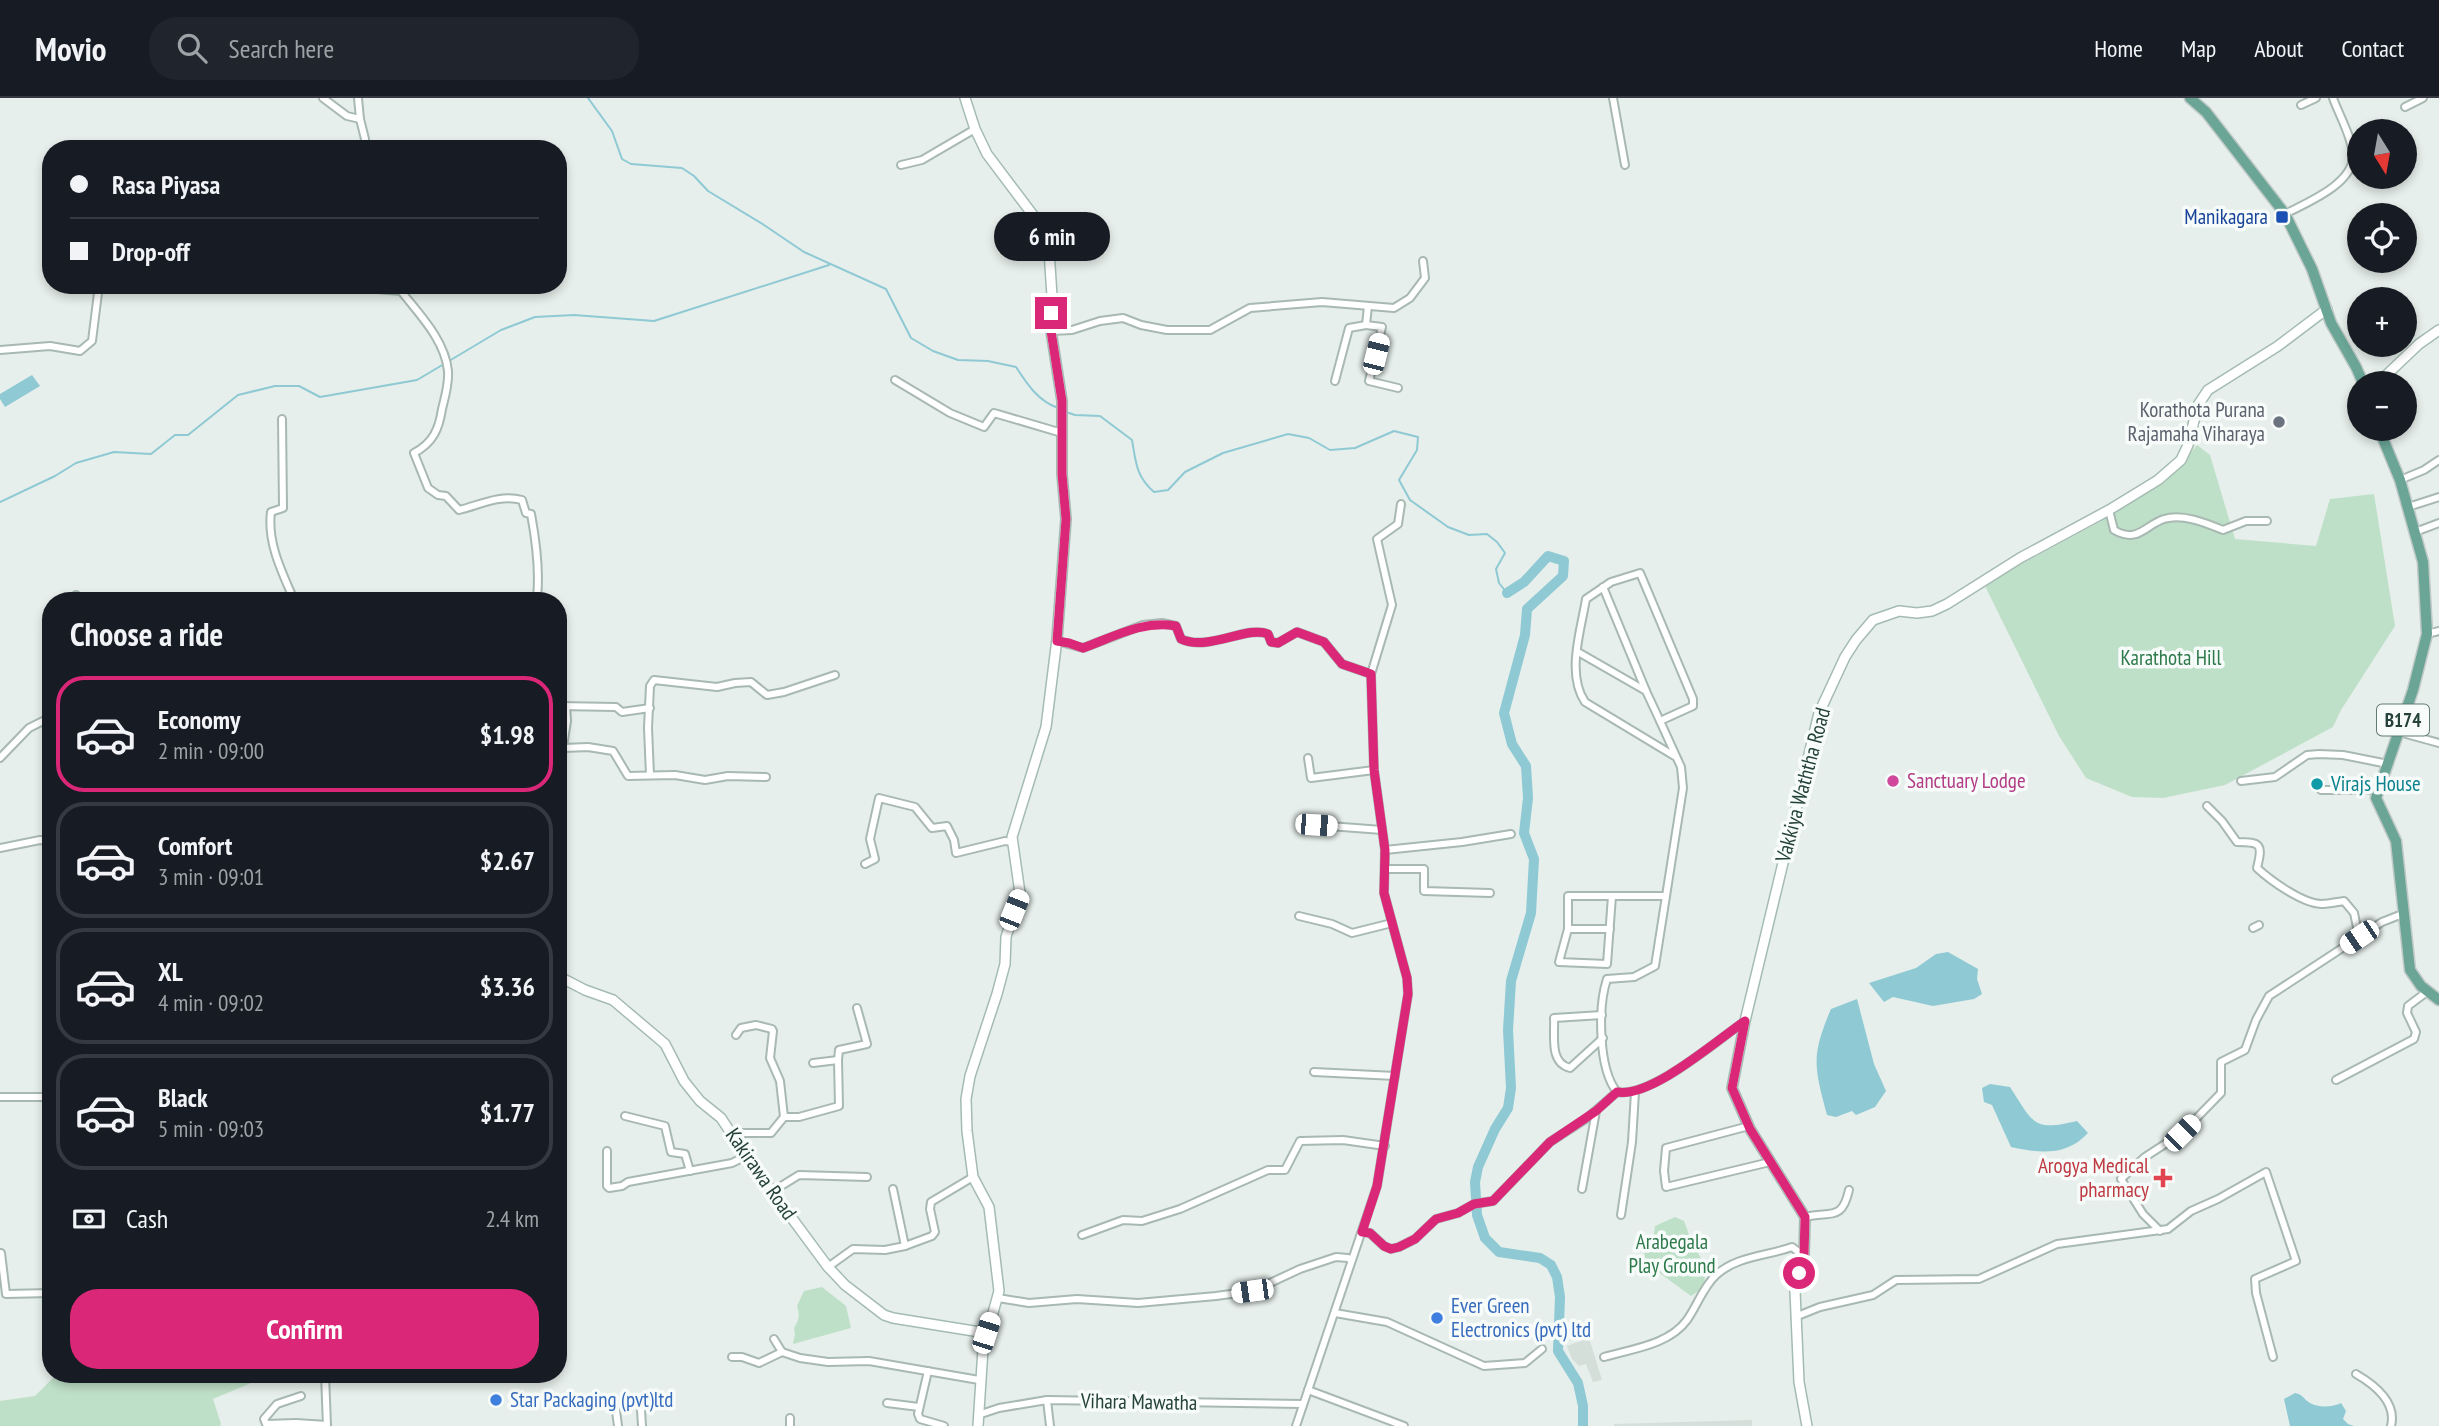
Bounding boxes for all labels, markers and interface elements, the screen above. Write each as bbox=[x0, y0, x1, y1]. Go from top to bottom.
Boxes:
search box bbox=[149, 17, 639, 80]
text: Movio bbox=[35, 27, 107, 70]
icon: search bbox=[173, 29, 211, 67]
text: Search here bbox=[229, 32, 334, 65]
text: Home bbox=[2094, 33, 2143, 64]
text: Map bbox=[2181, 33, 2216, 64]
text: About bbox=[2254, 33, 2303, 64]
text: Contact bbox=[2341, 33, 2404, 64]
north arrow bbox=[2347, 119, 2417, 189]
map controls bbox=[2347, 119, 2417, 441]
text: Rasa Piyasa bbox=[112, 168, 220, 201]
place label: Manikagara bbox=[2184, 203, 2268, 230]
button: locate bbox=[2347, 203, 2417, 273]
marker: Manikagara bbox=[2274, 209, 2290, 225]
callout: 6 min bbox=[993, 212, 1109, 260]
text: 6 min bbox=[1029, 222, 1075, 251]
text: Drop-off bbox=[112, 235, 190, 268]
button: + bbox=[2347, 287, 2417, 357]
route end bbox=[1035, 297, 1067, 329]
car bbox=[1361, 331, 1392, 377]
button: − bbox=[2347, 371, 2417, 441]
place label: Korathota Purana Rajamaha Viharaya bbox=[2128, 396, 2265, 447]
marker: Korathota Purana Rajamaha Viharaya bbox=[2271, 414, 2287, 430]
text: Choose a ride bbox=[70, 613, 223, 655]
park label: Karathota Hill bbox=[2121, 644, 2221, 671]
icon: car bbox=[74, 703, 137, 766]
text: Economy bbox=[158, 703, 240, 736]
street label: Vakkiya Waththa Road bbox=[1769, 705, 1836, 866]
road number: B174 bbox=[2377, 705, 2429, 736]
text: $1.98 bbox=[480, 718, 535, 751]
text: 2 min · 09:00 bbox=[158, 736, 264, 765]
place label: Sanctuary Lodge bbox=[1907, 767, 2026, 794]
place label: Virajs House bbox=[2330, 770, 2421, 797]
marker: Sanctuary Lodge bbox=[1885, 773, 1901, 789]
marker: Virajs House bbox=[2309, 776, 2325, 792]
car bbox=[1295, 813, 1338, 837]
icon: car bbox=[74, 829, 137, 892]
text: Comfort bbox=[158, 829, 232, 862]
text: $2.67 bbox=[480, 844, 535, 877]
text: 3 min · 09:01 bbox=[158, 862, 264, 891]
car bbox=[997, 887, 1032, 933]
car bbox=[2336, 917, 2383, 957]
icon: car bbox=[74, 955, 137, 1018]
text: XL bbox=[158, 955, 183, 988]
text: $3.36 bbox=[480, 970, 535, 1003]
text: 4 min · 09:02 bbox=[158, 988, 264, 1017]
icon: car bbox=[74, 1081, 137, 1144]
text: Black bbox=[158, 1081, 208, 1114]
text: $1.77 bbox=[480, 1096, 535, 1129]
car bbox=[2160, 1111, 2205, 1155]
text: 5 min · 09:03 bbox=[158, 1114, 264, 1143]
street label: Kakirawa Road bbox=[720, 1122, 803, 1225]
place label: Arogya Medical pharmacy bbox=[2038, 1152, 2149, 1203]
marker: Arogya Medical pharmacy bbox=[2155, 1170, 2171, 1186]
icon: cash bbox=[70, 1200, 108, 1238]
text: Cash bbox=[126, 1202, 168, 1235]
text: 2.4 km bbox=[485, 1204, 539, 1233]
park label: Arabegala Play Ground bbox=[1628, 1228, 1716, 1279]
route start bbox=[1783, 1257, 1815, 1289]
car bbox=[1230, 1278, 1275, 1304]
button: Confirm bbox=[70, 1289, 539, 1369]
place label: Ever Green Electronics (pvt) ltd bbox=[1451, 1292, 1591, 1343]
car bbox=[970, 1310, 1003, 1356]
marker: Ever Green Electronics (pvt) ltd bbox=[1429, 1310, 1445, 1326]
place label: Star Packaging (pvt)ltd bbox=[510, 1386, 673, 1413]
street label: Vihara Mawatha bbox=[1080, 1387, 1197, 1416]
marker: Star Packaging (pvt)ltd bbox=[488, 1392, 504, 1408]

